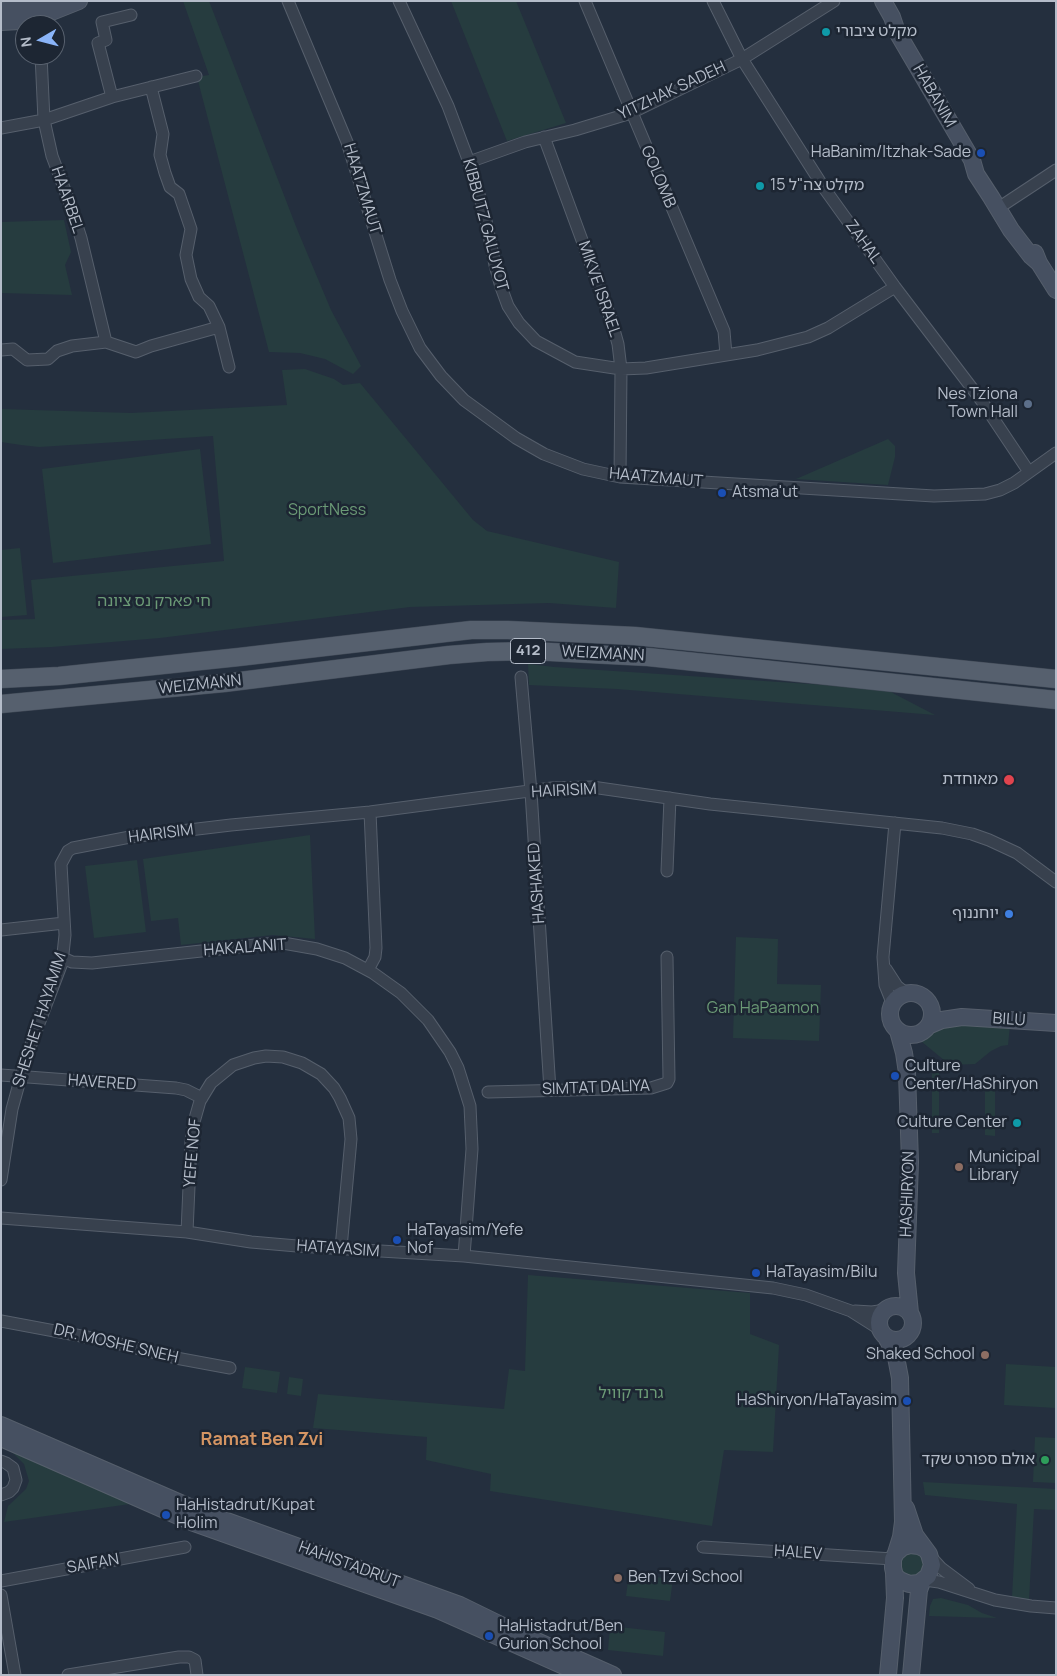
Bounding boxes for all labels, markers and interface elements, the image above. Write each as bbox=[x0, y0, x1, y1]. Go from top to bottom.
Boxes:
north arrow bbox=[15, 15, 65, 65]
place label: מקלט ציבורי bbox=[836, 22, 917, 42]
marker: מקלט ציבורי bbox=[820, 26, 832, 38]
text: N bbox=[16, 36, 36, 48]
street label: YITZHAK SADEH bbox=[615, 58, 729, 124]
street label: HABANIM bbox=[908, 61, 960, 131]
street label: HAATZMAUT bbox=[339, 141, 385, 237]
street label: GOLOMB bbox=[636, 143, 680, 211]
place label: HaBanim/Itzhak-Sade bbox=[811, 143, 971, 163]
marker: HaBanim/Itzhak-Sade bbox=[975, 147, 987, 159]
street label: KIBBUTZ GALUYOT bbox=[458, 157, 512, 293]
street label: HAARBEL bbox=[47, 164, 87, 236]
place label: מקלט צה"ל 15 bbox=[770, 176, 864, 196]
marker: מקלט צה"ל 15 bbox=[754, 180, 766, 192]
street label: ZAHAL bbox=[841, 216, 885, 268]
street label: MIKVE ISRAEL bbox=[574, 239, 624, 339]
place label: Nes Tziona Town Hall bbox=[937, 385, 1018, 423]
marker: Nes Tziona Town Hall bbox=[1022, 398, 1034, 410]
street label: HAATZMAUT bbox=[608, 464, 704, 492]
place label: Atsma'ut bbox=[732, 483, 798, 503]
marker: Atsma'ut bbox=[716, 487, 728, 499]
park label: SportNess bbox=[288, 501, 366, 521]
park label: חי פארק נס ציונה bbox=[97, 592, 211, 612]
road number: 412 bbox=[510, 638, 546, 664]
street label: WEIZMANN bbox=[561, 642, 645, 666]
street label: WEIZMANN bbox=[158, 671, 242, 699]
place label: מאוחדת bbox=[942, 770, 998, 790]
marker: מאוחדת bbox=[1002, 773, 1016, 787]
street label: HAIRISIM bbox=[531, 780, 597, 802]
street label: HAIRISIM bbox=[127, 820, 195, 848]
street label: HASHAKED bbox=[525, 842, 549, 924]
place label: יוחננוף bbox=[952, 904, 999, 924]
marker: יוחננוף bbox=[1003, 908, 1015, 920]
street label: HAKALANIT bbox=[203, 936, 287, 960]
street label: SHESHET HAYAMIM bbox=[9, 950, 71, 1090]
park label: Gan HaPaamon bbox=[707, 999, 819, 1019]
street label: BILU bbox=[992, 1009, 1026, 1031]
place label: Culture Center/HaShiryon bbox=[905, 1057, 1038, 1095]
marker: Culture Center/HaShiryon bbox=[889, 1070, 901, 1082]
street label: HAVERED bbox=[67, 1071, 137, 1095]
street label: SIMTAT DALIYA bbox=[542, 1077, 650, 1099]
place label: Culture Center bbox=[897, 1113, 1007, 1133]
marker: Culture Center bbox=[1011, 1117, 1023, 1129]
street label: YEFE NOF bbox=[180, 1118, 206, 1188]
place label: Municipal Library bbox=[969, 1148, 1040, 1186]
street label: HASHIRYON bbox=[897, 1151, 919, 1237]
marker: Municipal Library bbox=[953, 1161, 965, 1173]
place label: HaTayasim/Yefe Nof bbox=[407, 1221, 523, 1259]
marker: HaTayasim/Yefe Nof bbox=[391, 1234, 403, 1246]
street label: HATAYASIM bbox=[296, 1237, 380, 1261]
place label: HaTayasim/Bilu bbox=[766, 1263, 877, 1283]
marker: HaTayasim/Bilu bbox=[750, 1267, 762, 1279]
street label: DR. MOSHE SNEH bbox=[52, 1320, 180, 1368]
place label: Shaked School bbox=[866, 1345, 975, 1365]
marker: Shaked School bbox=[979, 1349, 991, 1361]
park label: גרנד קוויל bbox=[598, 1384, 664, 1404]
place label: HaShiryon/HaTayasim bbox=[737, 1391, 897, 1411]
marker: HaShiryon/HaTayasim bbox=[901, 1395, 913, 1407]
district label: Ramat Ben Zvi bbox=[201, 1429, 323, 1451]
place label: אולם ספורט שקד bbox=[921, 1450, 1035, 1470]
marker: אולם ספורט שקד bbox=[1039, 1454, 1051, 1466]
place label: HaHistadrut/Kupat Holim bbox=[176, 1496, 315, 1534]
marker: HaHistadrut/Kupat Holim bbox=[160, 1509, 172, 1521]
street label: HAHISTADRUT bbox=[296, 1538, 402, 1592]
street label: HALEV bbox=[773, 1542, 823, 1564]
street label: SAIFAN bbox=[65, 1550, 121, 1578]
place label: Ben Tzvi School bbox=[628, 1568, 743, 1588]
marker: Ben Tzvi School bbox=[612, 1572, 624, 1584]
place label: HaHistadrut/Ben Gurion School bbox=[499, 1617, 623, 1655]
marker: HaHistadrut/Ben Gurion School bbox=[483, 1630, 495, 1642]

